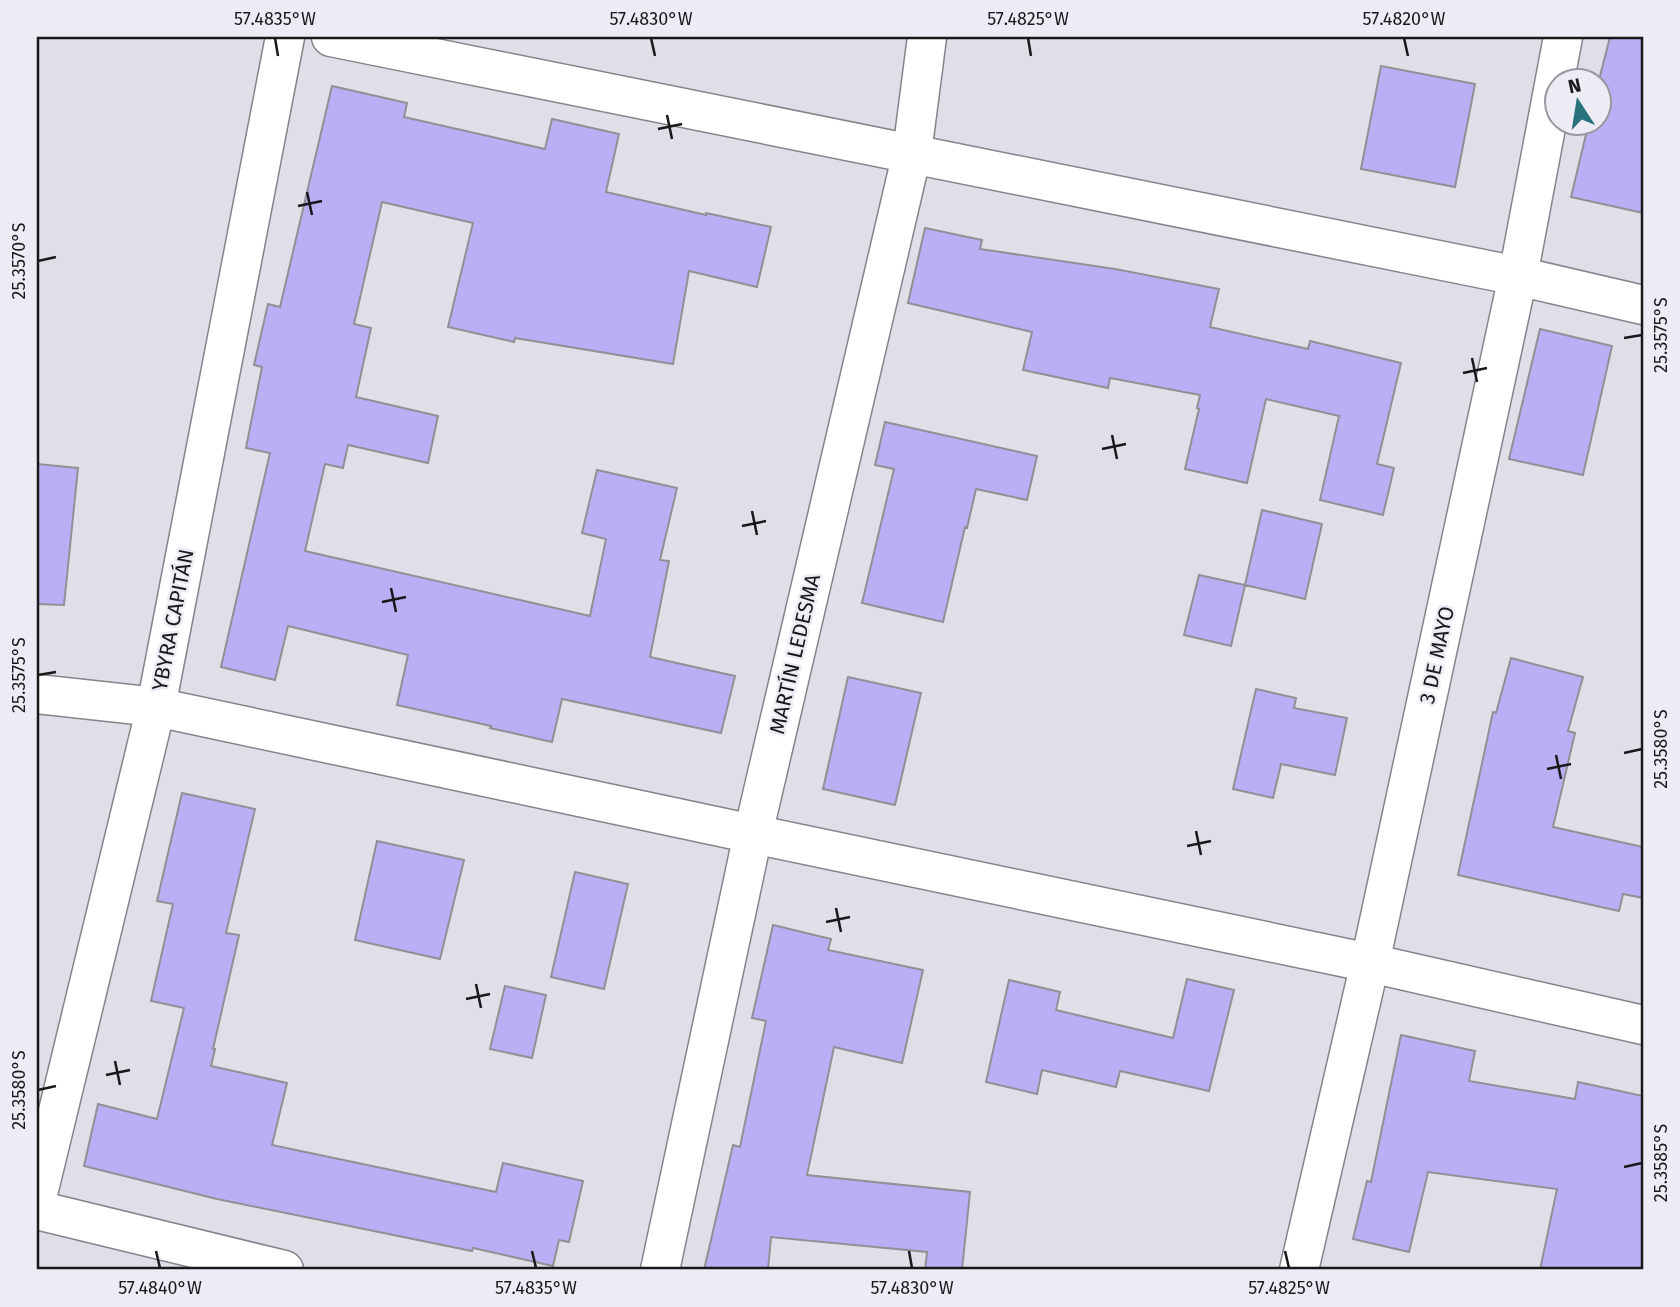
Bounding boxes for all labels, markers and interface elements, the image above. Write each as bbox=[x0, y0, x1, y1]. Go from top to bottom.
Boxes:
text: 57.4835°W bbox=[234, 8, 316, 30]
text: 57.4830°W bbox=[609, 8, 693, 30]
text: 57.4825°W bbox=[987, 8, 1069, 30]
text: 57.4820°W bbox=[1363, 8, 1446, 30]
north arrow bbox=[1544, 66, 1614, 136]
text: N bbox=[1566, 73, 1583, 98]
text: 25.3570°S bbox=[8, 222, 30, 300]
text: 25.3575°S bbox=[1650, 297, 1672, 373]
street label: YBYRA CAPITÁN bbox=[146, 547, 200, 693]
street label: MARTÍN LEDESMA bbox=[764, 571, 826, 737]
street label: 3 DE MAYO bbox=[1414, 604, 1460, 706]
text: 25.3575°S bbox=[8, 637, 30, 713]
text: 25.3580°S bbox=[1650, 709, 1672, 789]
text: 25.3580°S bbox=[8, 1050, 30, 1130]
text: 25.3585°S bbox=[1650, 1124, 1672, 1202]
text: 57.4840°W bbox=[118, 1277, 202, 1299]
text: 57.4835°W bbox=[495, 1277, 577, 1299]
text: 57.4830°W bbox=[870, 1277, 954, 1299]
text: 57.4825°W bbox=[1248, 1277, 1330, 1299]

